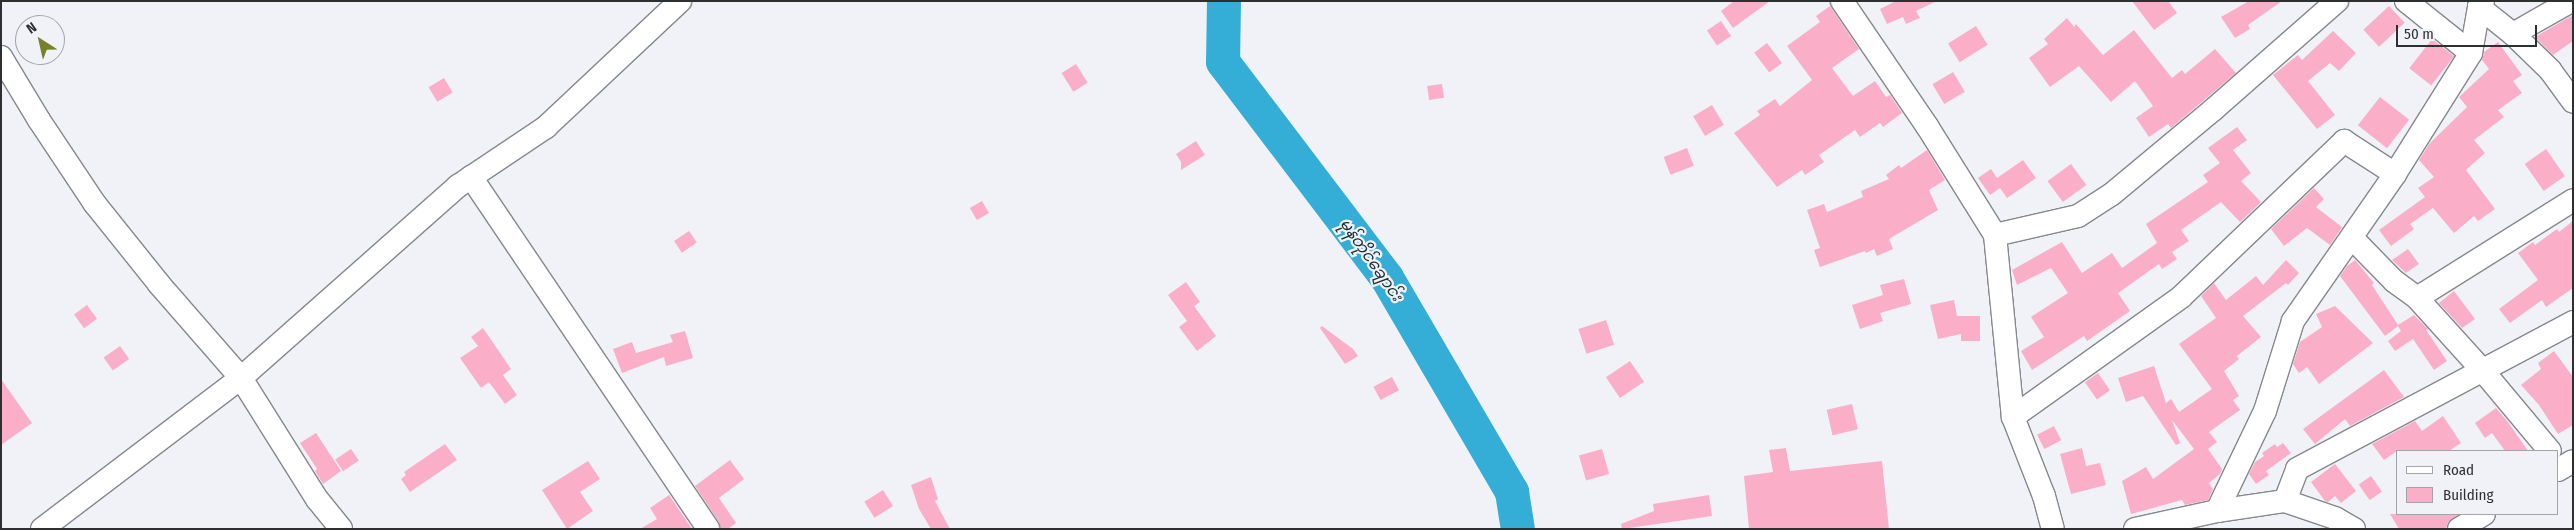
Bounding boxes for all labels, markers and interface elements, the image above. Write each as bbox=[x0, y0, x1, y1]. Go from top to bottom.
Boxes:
north arrow bbox=[15, 15, 65, 65]
scale bar bbox=[2399, 15, 2540, 47]
text: N bbox=[23, 19, 40, 37]
text: 50 m bbox=[2404, 25, 2434, 43]
water label: မုန်တိုင်ချောင်း bbox=[1336, 215, 1406, 305]
legend bbox=[2396, 450, 2559, 515]
text: Road bbox=[2443, 461, 2474, 479]
text: Building bbox=[2443, 486, 2494, 504]

